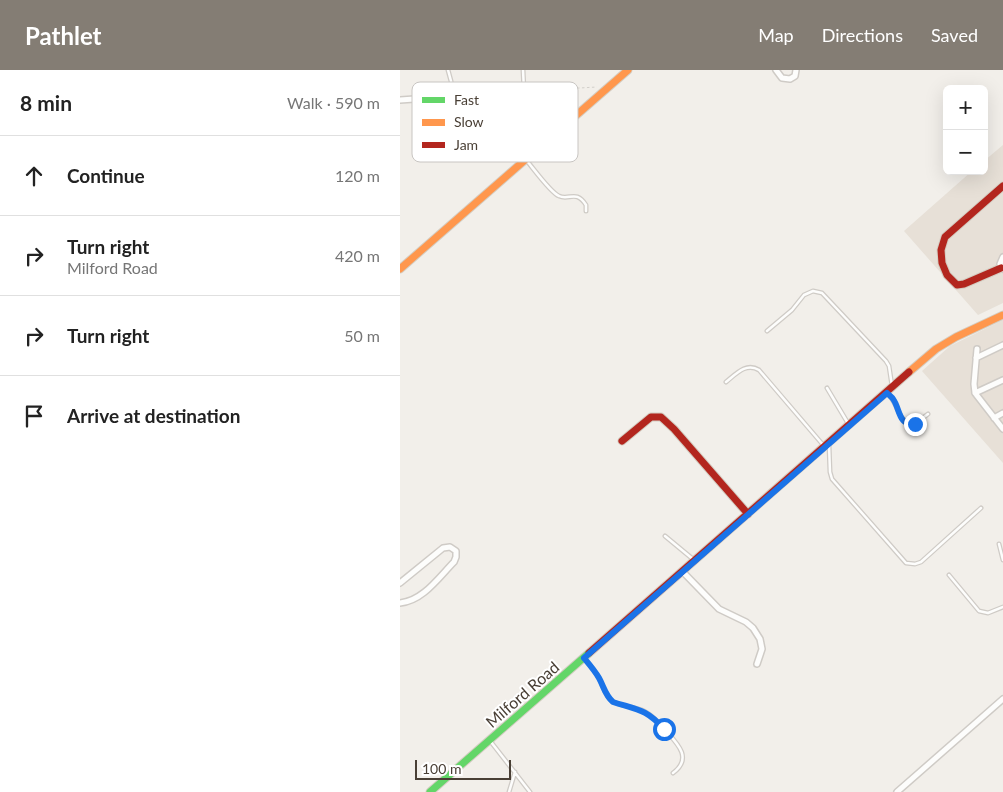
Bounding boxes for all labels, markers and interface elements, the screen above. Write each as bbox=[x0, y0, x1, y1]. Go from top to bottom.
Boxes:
text: Pathlet bbox=[25, 21, 102, 50]
text: Map bbox=[758, 24, 794, 46]
text: Directions bbox=[822, 24, 903, 46]
text: Saved bbox=[931, 24, 978, 46]
legend bbox=[412, 82, 578, 162]
map controls bbox=[943, 85, 988, 175]
button: + bbox=[943, 85, 988, 130]
text: 8 min bbox=[20, 90, 72, 115]
text: Fast bbox=[454, 91, 479, 108]
text: Walk · 590 m bbox=[287, 93, 380, 112]
text: Slow bbox=[454, 113, 484, 130]
button: − bbox=[943, 130, 988, 175]
text: Jam bbox=[454, 136, 478, 153]
icon: ahead bbox=[20, 162, 48, 190]
text: Continue bbox=[67, 164, 145, 187]
text: 120 m bbox=[335, 166, 380, 185]
text: Turn right bbox=[67, 235, 149, 258]
icon: right bbox=[20, 242, 48, 270]
text: 420 m bbox=[335, 246, 380, 265]
text: Milford Road bbox=[67, 258, 158, 277]
icon: right bbox=[20, 322, 48, 350]
text: Turn right bbox=[67, 324, 149, 347]
text: 50 m bbox=[344, 326, 380, 345]
icon: arrive bbox=[20, 402, 48, 430]
text: Arrive at destination bbox=[67, 404, 240, 427]
route end bbox=[904, 413, 927, 436]
street label: Milford Road bbox=[481, 657, 563, 731]
route start bbox=[653, 718, 676, 741]
scale bar bbox=[415, 757, 511, 780]
text: 100 m bbox=[422, 760, 461, 777]

